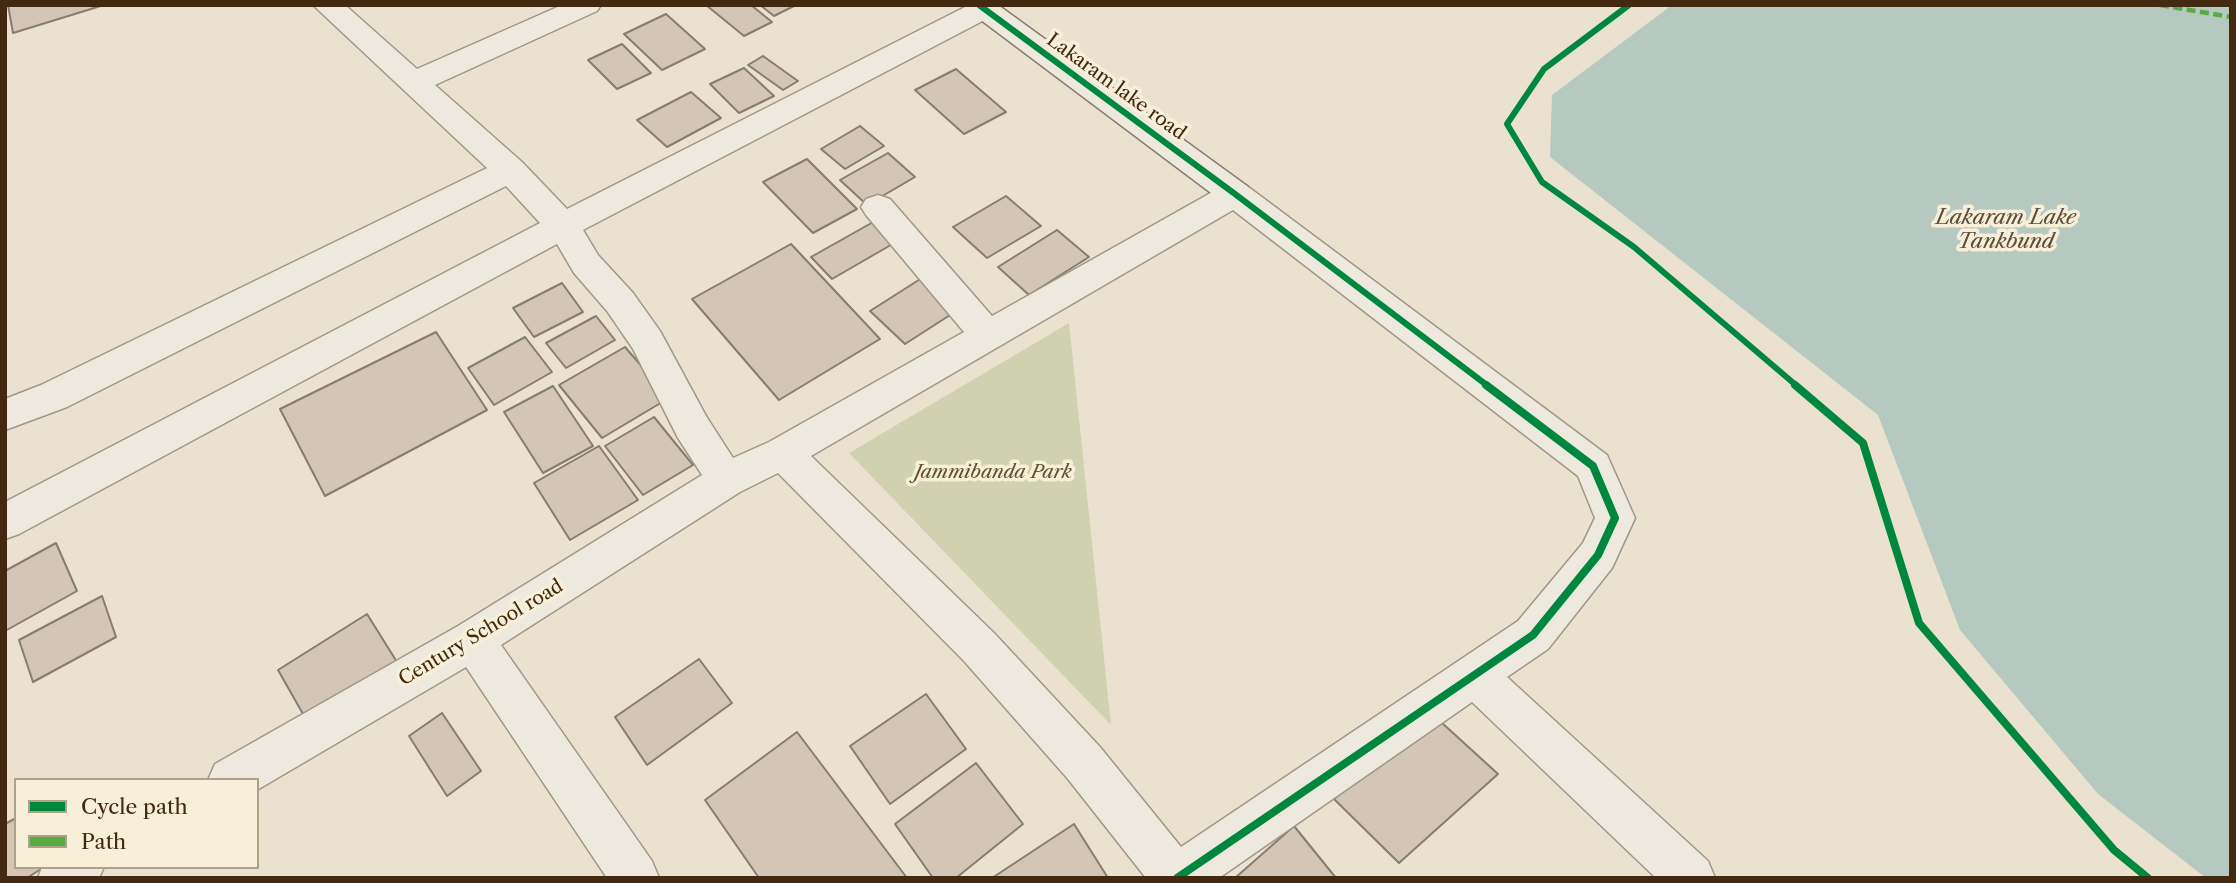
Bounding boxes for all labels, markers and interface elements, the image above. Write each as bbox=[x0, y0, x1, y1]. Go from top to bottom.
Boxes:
street label: Lakaram lake road bbox=[1042, 29, 1190, 145]
water label: Lakaram Lake Tankbund bbox=[1936, 205, 2076, 255]
park label: Jammibanda Park bbox=[914, 462, 1072, 484]
street label: Century School road bbox=[395, 575, 567, 691]
legend bbox=[14, 778, 259, 869]
text: Cycle path bbox=[81, 794, 188, 819]
text: Path bbox=[81, 829, 126, 854]

